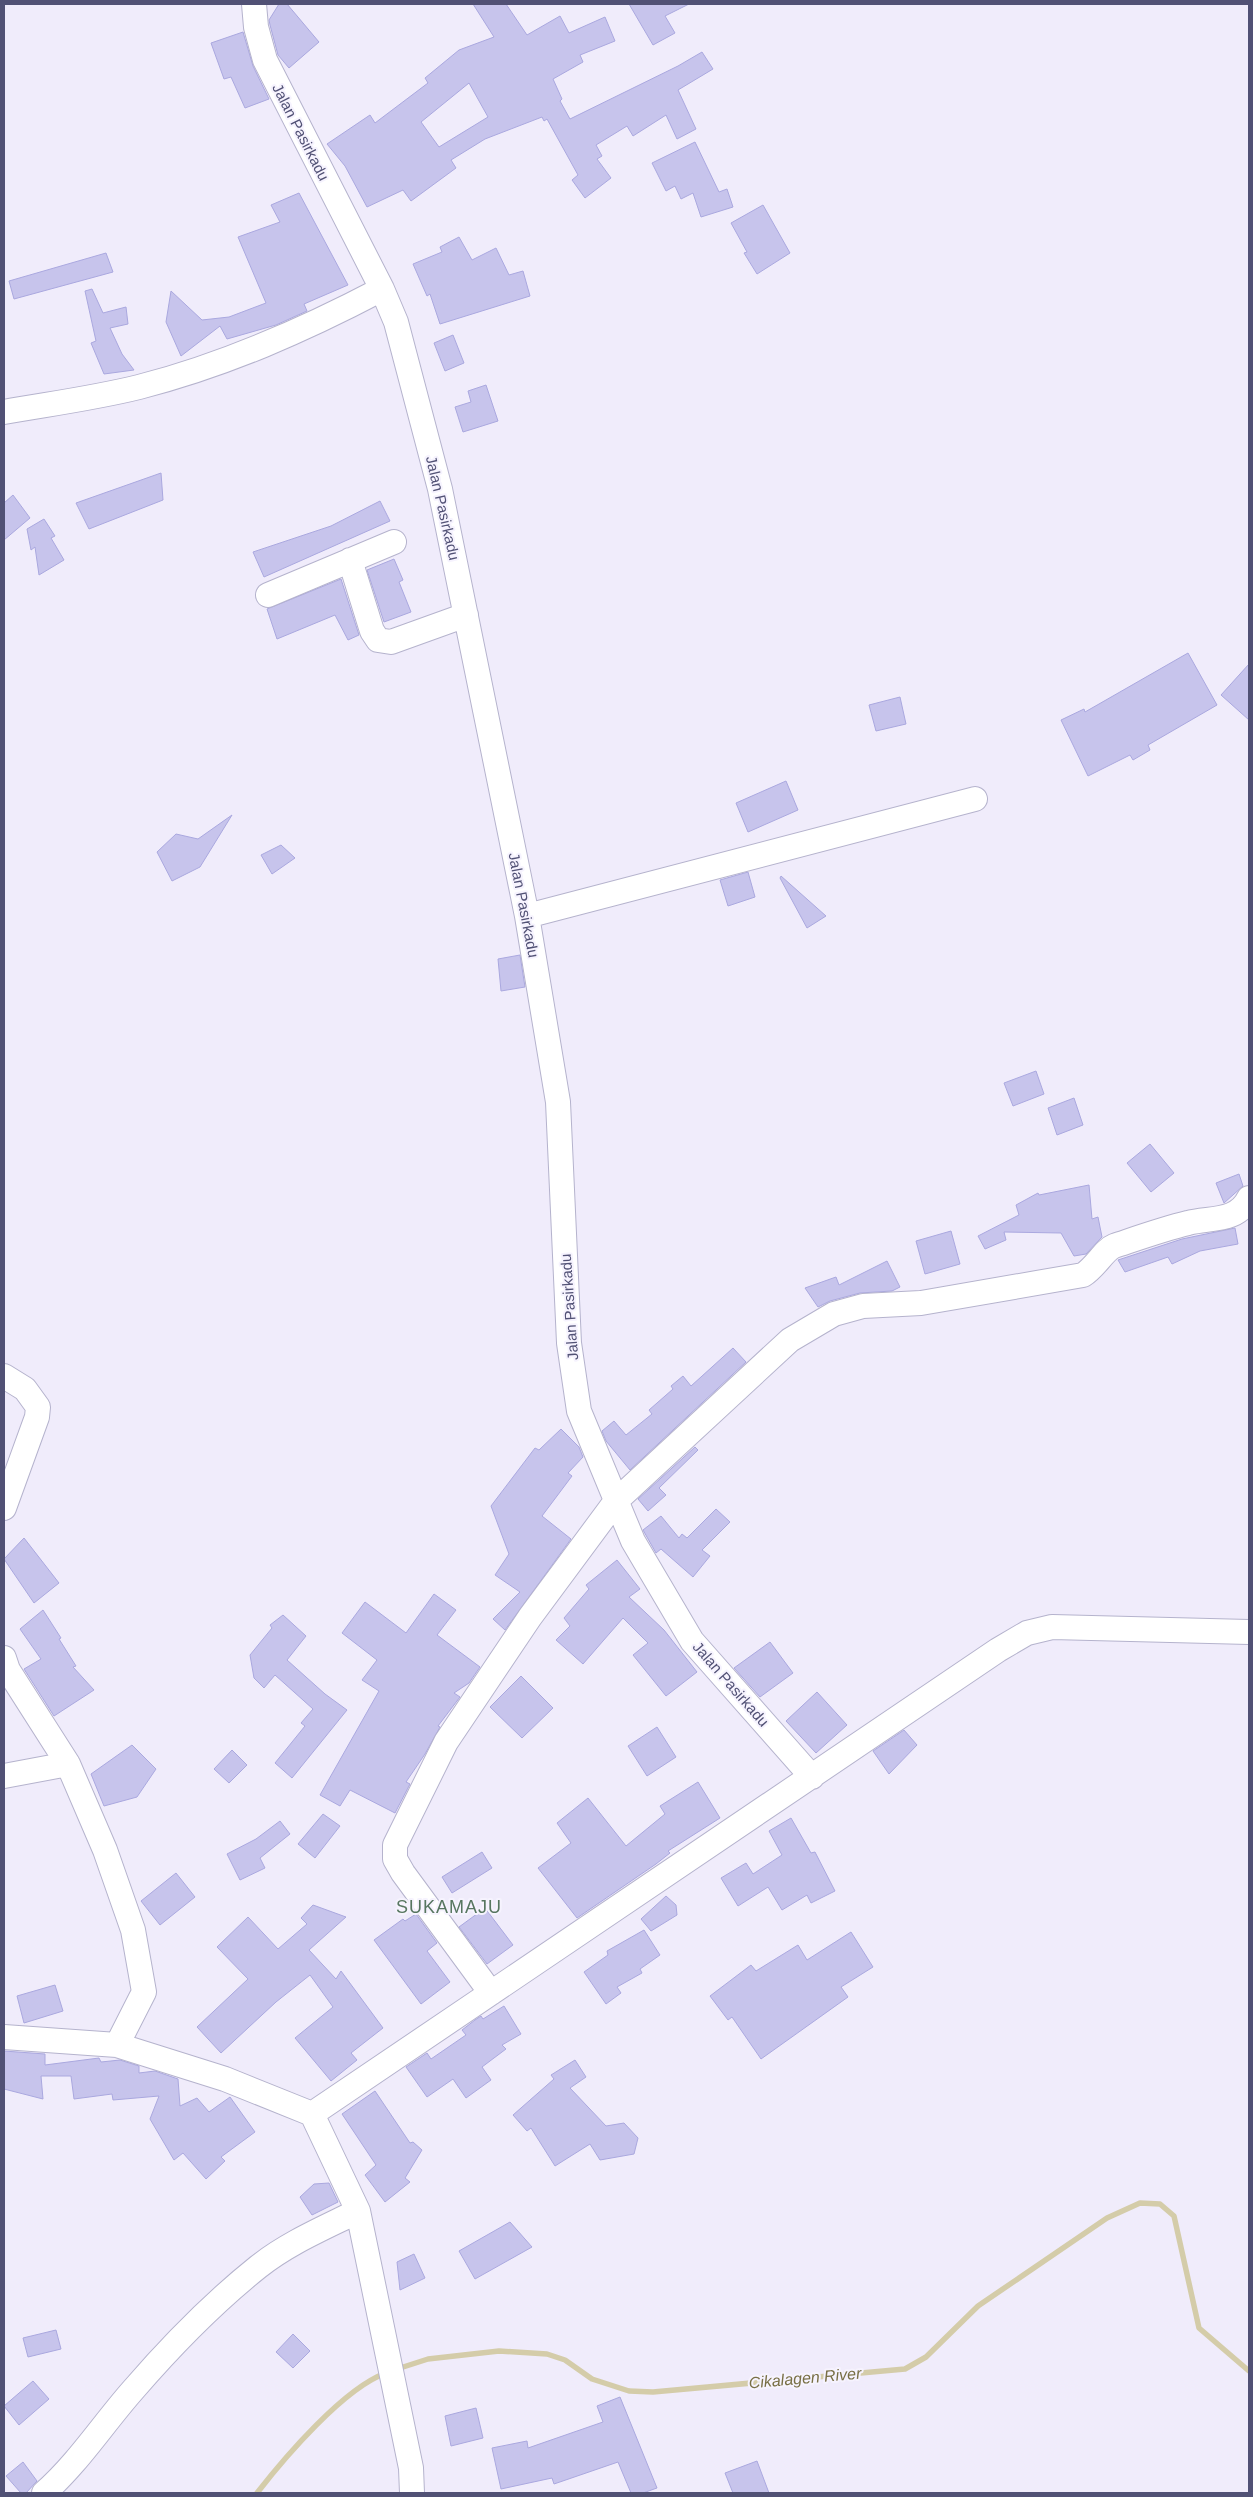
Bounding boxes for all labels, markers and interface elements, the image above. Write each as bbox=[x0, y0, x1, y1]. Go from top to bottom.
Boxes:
street label: Jalan Pasirkadu bbox=[269, 81, 333, 183]
street label: Jalan Pasirkadu bbox=[423, 454, 463, 562]
street label: Jalan Pasirkadu bbox=[505, 851, 543, 959]
street label: Jalan Pasirkadu bbox=[557, 1253, 581, 1361]
street label: Jalan Pasirkadu bbox=[690, 1638, 772, 1730]
district label: SUKAMAJU bbox=[396, 1897, 502, 1917]
water label: Cikalagen River bbox=[748, 2365, 863, 2391]

